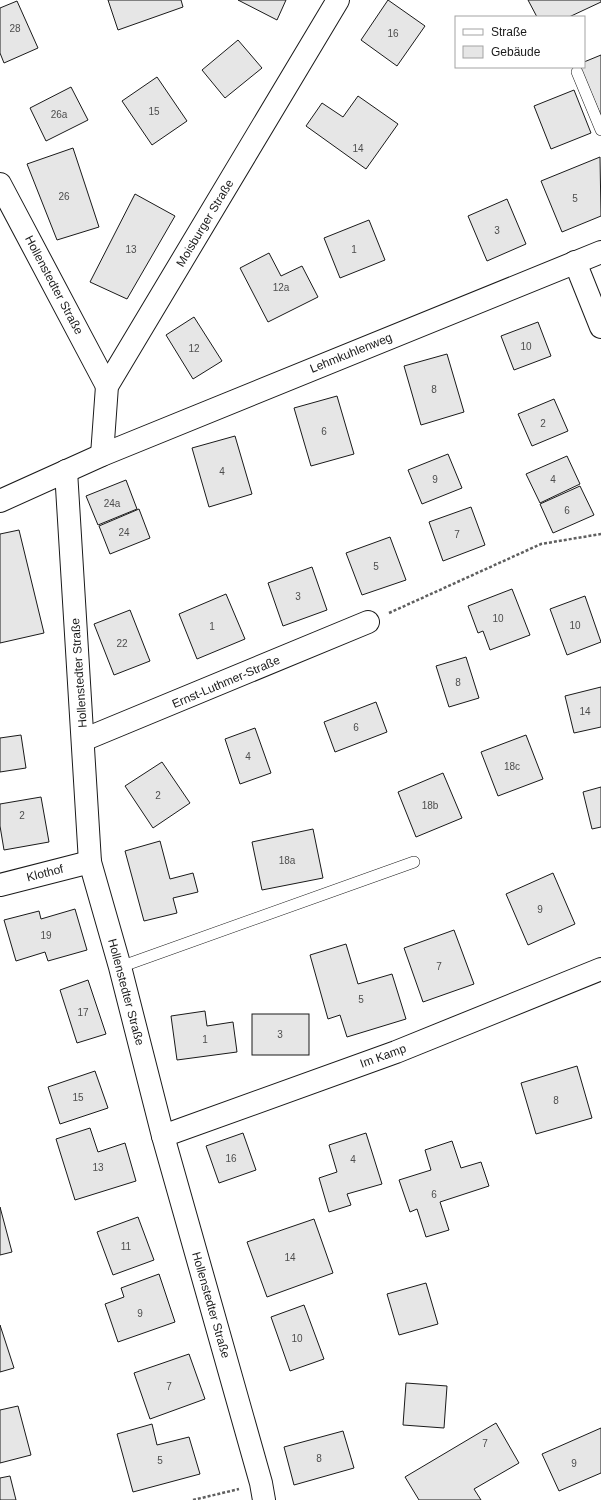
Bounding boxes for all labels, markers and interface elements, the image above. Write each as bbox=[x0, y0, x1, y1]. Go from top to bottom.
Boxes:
legend bbox=[455, 16, 585, 68]
house number: 28 bbox=[9, 23, 21, 34]
text: Straße bbox=[491, 25, 527, 39]
house number: 16 bbox=[387, 28, 399, 39]
text: Gebäude bbox=[491, 45, 541, 59]
house number: 15 bbox=[148, 106, 160, 117]
house number: 26a bbox=[51, 109, 68, 120]
house number: 14 bbox=[352, 143, 364, 154]
street label: Moisburger Straße bbox=[173, 177, 237, 269]
house number: 26 bbox=[58, 191, 70, 202]
house number: 5 bbox=[572, 193, 578, 204]
house number: 3 bbox=[494, 225, 500, 236]
street label: Hollenstedter Straße bbox=[22, 233, 86, 337]
house number: 13 bbox=[125, 244, 137, 255]
house number: 1 bbox=[351, 244, 357, 255]
house number: 12a bbox=[273, 282, 290, 293]
street label: Lehmkuhlenweg bbox=[308, 330, 394, 376]
house number: 10 bbox=[520, 341, 532, 352]
house number: 12 bbox=[188, 343, 200, 354]
house number: 8 bbox=[431, 384, 437, 395]
house number: 2 bbox=[540, 418, 546, 429]
house number: 6 bbox=[321, 426, 327, 437]
house number: 4 bbox=[219, 466, 225, 477]
house number: 9 bbox=[432, 474, 438, 485]
house number: 4 bbox=[550, 474, 556, 485]
house number: 24a bbox=[104, 498, 121, 509]
house number: 6 bbox=[564, 505, 570, 516]
house number: 24 bbox=[118, 527, 130, 538]
house number: 7 bbox=[454, 529, 460, 540]
house number: 5 bbox=[373, 561, 379, 572]
house number: 3 bbox=[295, 591, 301, 602]
house number: 10 bbox=[492, 613, 504, 624]
street label: Hollenstedter Straße bbox=[68, 617, 90, 728]
house number: 10 bbox=[569, 620, 581, 631]
house number: 1 bbox=[209, 621, 215, 632]
house number: 22 bbox=[116, 638, 128, 649]
street label: Ernst-Luthmer-Straße bbox=[170, 653, 282, 711]
house number: 8 bbox=[455, 677, 461, 688]
house number: 14 bbox=[579, 706, 591, 717]
house number: 6 bbox=[353, 722, 359, 733]
house number: 4 bbox=[245, 751, 251, 762]
house number: 18c bbox=[504, 761, 520, 772]
house number: 2 bbox=[155, 790, 161, 801]
house number: 18b bbox=[422, 800, 439, 811]
house number: 2 bbox=[19, 810, 25, 821]
house number: 18a bbox=[279, 855, 296, 866]
street label: Klothof bbox=[25, 862, 65, 884]
house number: 9 bbox=[537, 904, 543, 915]
house number: 19 bbox=[40, 930, 52, 941]
street label: Hollenstedter Straße bbox=[105, 937, 147, 1047]
house number: 7 bbox=[436, 961, 442, 972]
house number: 5 bbox=[358, 994, 364, 1005]
house number: 17 bbox=[77, 1007, 89, 1018]
house number: 3 bbox=[277, 1029, 283, 1040]
house number: 1 bbox=[202, 1034, 208, 1045]
street label: Im Kamp bbox=[358, 1041, 408, 1071]
house number: 15 bbox=[72, 1092, 84, 1103]
house number: 8 bbox=[553, 1095, 559, 1106]
house number: 16 bbox=[225, 1153, 237, 1164]
house number: 4 bbox=[350, 1154, 356, 1165]
house number: 13 bbox=[92, 1162, 104, 1173]
house number: 6 bbox=[431, 1189, 437, 1200]
house number: 11 bbox=[121, 1241, 132, 1252]
street label: Hollenstedter Straße bbox=[189, 1250, 233, 1360]
house number: 14 bbox=[284, 1252, 296, 1263]
house number: 9 bbox=[137, 1308, 143, 1319]
house number: 10 bbox=[291, 1333, 303, 1344]
house number: 7 bbox=[166, 1381, 172, 1392]
house number: 7 bbox=[482, 1438, 488, 1449]
house number: 8 bbox=[316, 1453, 322, 1464]
house number: 5 bbox=[157, 1455, 163, 1466]
house number: 9 bbox=[571, 1458, 577, 1469]

